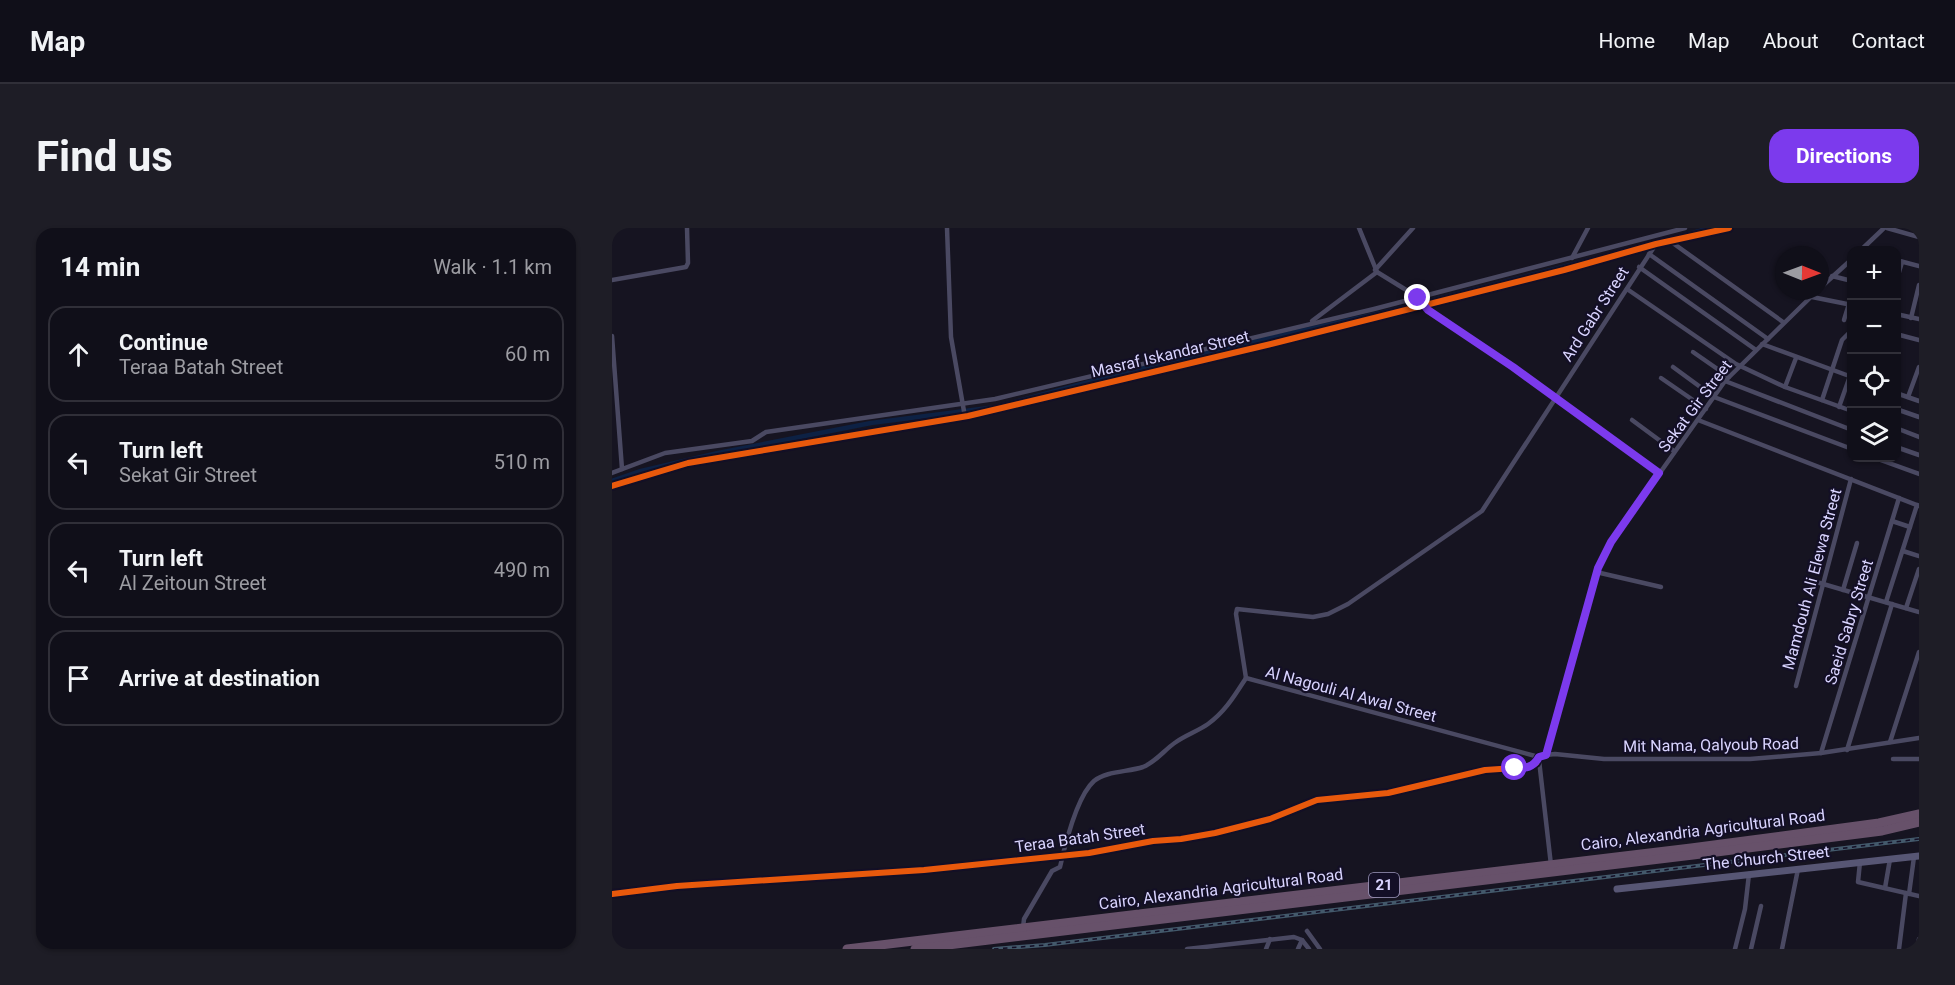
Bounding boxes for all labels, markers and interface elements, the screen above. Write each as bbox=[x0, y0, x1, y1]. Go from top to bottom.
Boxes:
text: Map bbox=[30, 25, 85, 58]
text: Home bbox=[1599, 29, 1655, 53]
text: Map bbox=[1688, 29, 1730, 53]
text: About bbox=[1763, 29, 1819, 53]
text: Contact bbox=[1852, 29, 1925, 53]
button: Directions bbox=[1769, 129, 1919, 183]
text: Find us bbox=[36, 132, 173, 181]
north arrow bbox=[1775, 246, 1829, 300]
map controls bbox=[1847, 246, 1901, 462]
button: + bbox=[1847, 246, 1901, 300]
text: 14 min bbox=[60, 252, 140, 282]
text: Walk · 1.1 km bbox=[433, 255, 552, 279]
street label: Ard Gabr Street bbox=[1557, 263, 1633, 365]
route end bbox=[1404, 284, 1430, 310]
button: − bbox=[1847, 300, 1901, 354]
street label: Masraf Iskandar Street bbox=[1089, 327, 1251, 381]
text: Continue bbox=[119, 330, 208, 355]
icon: ahead bbox=[62, 338, 95, 371]
text: 60 m bbox=[505, 342, 550, 366]
button: locate bbox=[1847, 354, 1901, 408]
text: Teraa Batah Street bbox=[119, 355, 283, 379]
street label: Sekat Gir Street bbox=[1654, 356, 1736, 456]
button: layers bbox=[1847, 408, 1901, 462]
text: Turn left bbox=[119, 438, 203, 463]
icon: left bbox=[62, 446, 95, 479]
text: 510 m bbox=[494, 450, 550, 474]
text: Sekat Gir Street bbox=[119, 463, 257, 487]
street label: Mamdouh Ali Elewa Street bbox=[1779, 486, 1845, 672]
text: Turn left bbox=[119, 546, 203, 571]
icon: left bbox=[62, 554, 95, 587]
street label: Saeid Sabry Street bbox=[1821, 557, 1877, 687]
text: 490 m bbox=[494, 558, 550, 582]
text: Al Zeitoun Street bbox=[119, 571, 267, 595]
icon: arrive bbox=[62, 662, 95, 695]
street label: Al Nagouli Al Awal Street bbox=[1263, 662, 1439, 726]
text: Arrive at destination bbox=[119, 666, 320, 691]
street label: Mit Nama, Qalyoub Road bbox=[1623, 734, 1799, 756]
route start bbox=[1501, 754, 1527, 780]
street label: Cairo, Alexandria Agricultural Road bbox=[1580, 806, 1826, 854]
street label: Teraa Batah Street bbox=[1014, 819, 1146, 857]
street label: The Church Street bbox=[1702, 842, 1830, 874]
street label: Cairo, Alexandria Agricultural Road bbox=[1098, 865, 1344, 913]
road number: 21 bbox=[1369, 873, 1399, 897]

